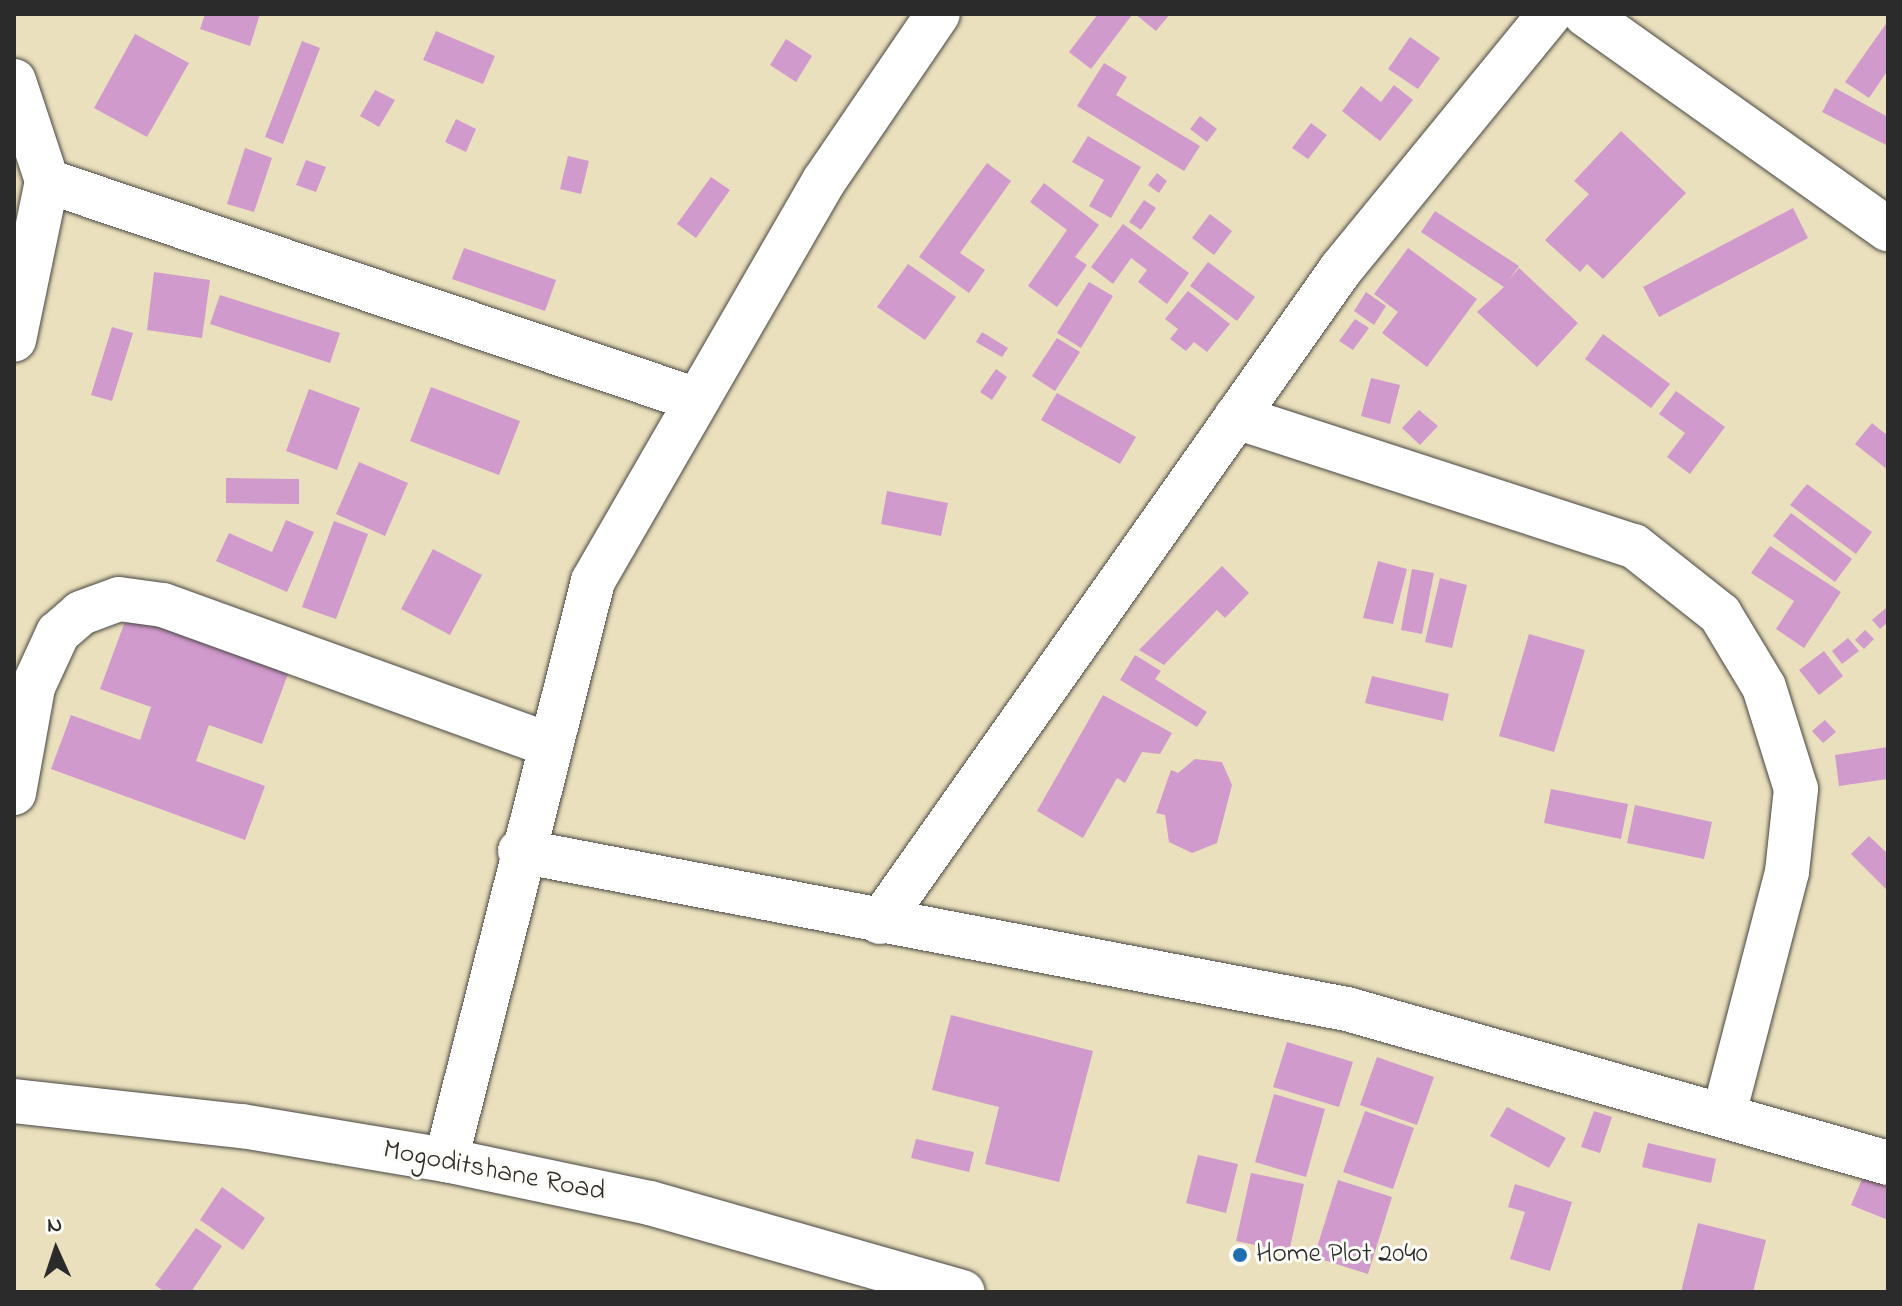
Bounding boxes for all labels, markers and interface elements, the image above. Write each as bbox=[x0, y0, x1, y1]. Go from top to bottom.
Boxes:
street label: Mogoditshane Road bbox=[380, 1134, 608, 1210]
north arrow bbox=[16, 1210, 96, 1290]
text: N bbox=[46, 1210, 63, 1242]
place label: Home Plot 2040 bbox=[1256, 1238, 1428, 1272]
marker: Home Plot 2040 bbox=[1231, 1246, 1249, 1264]

